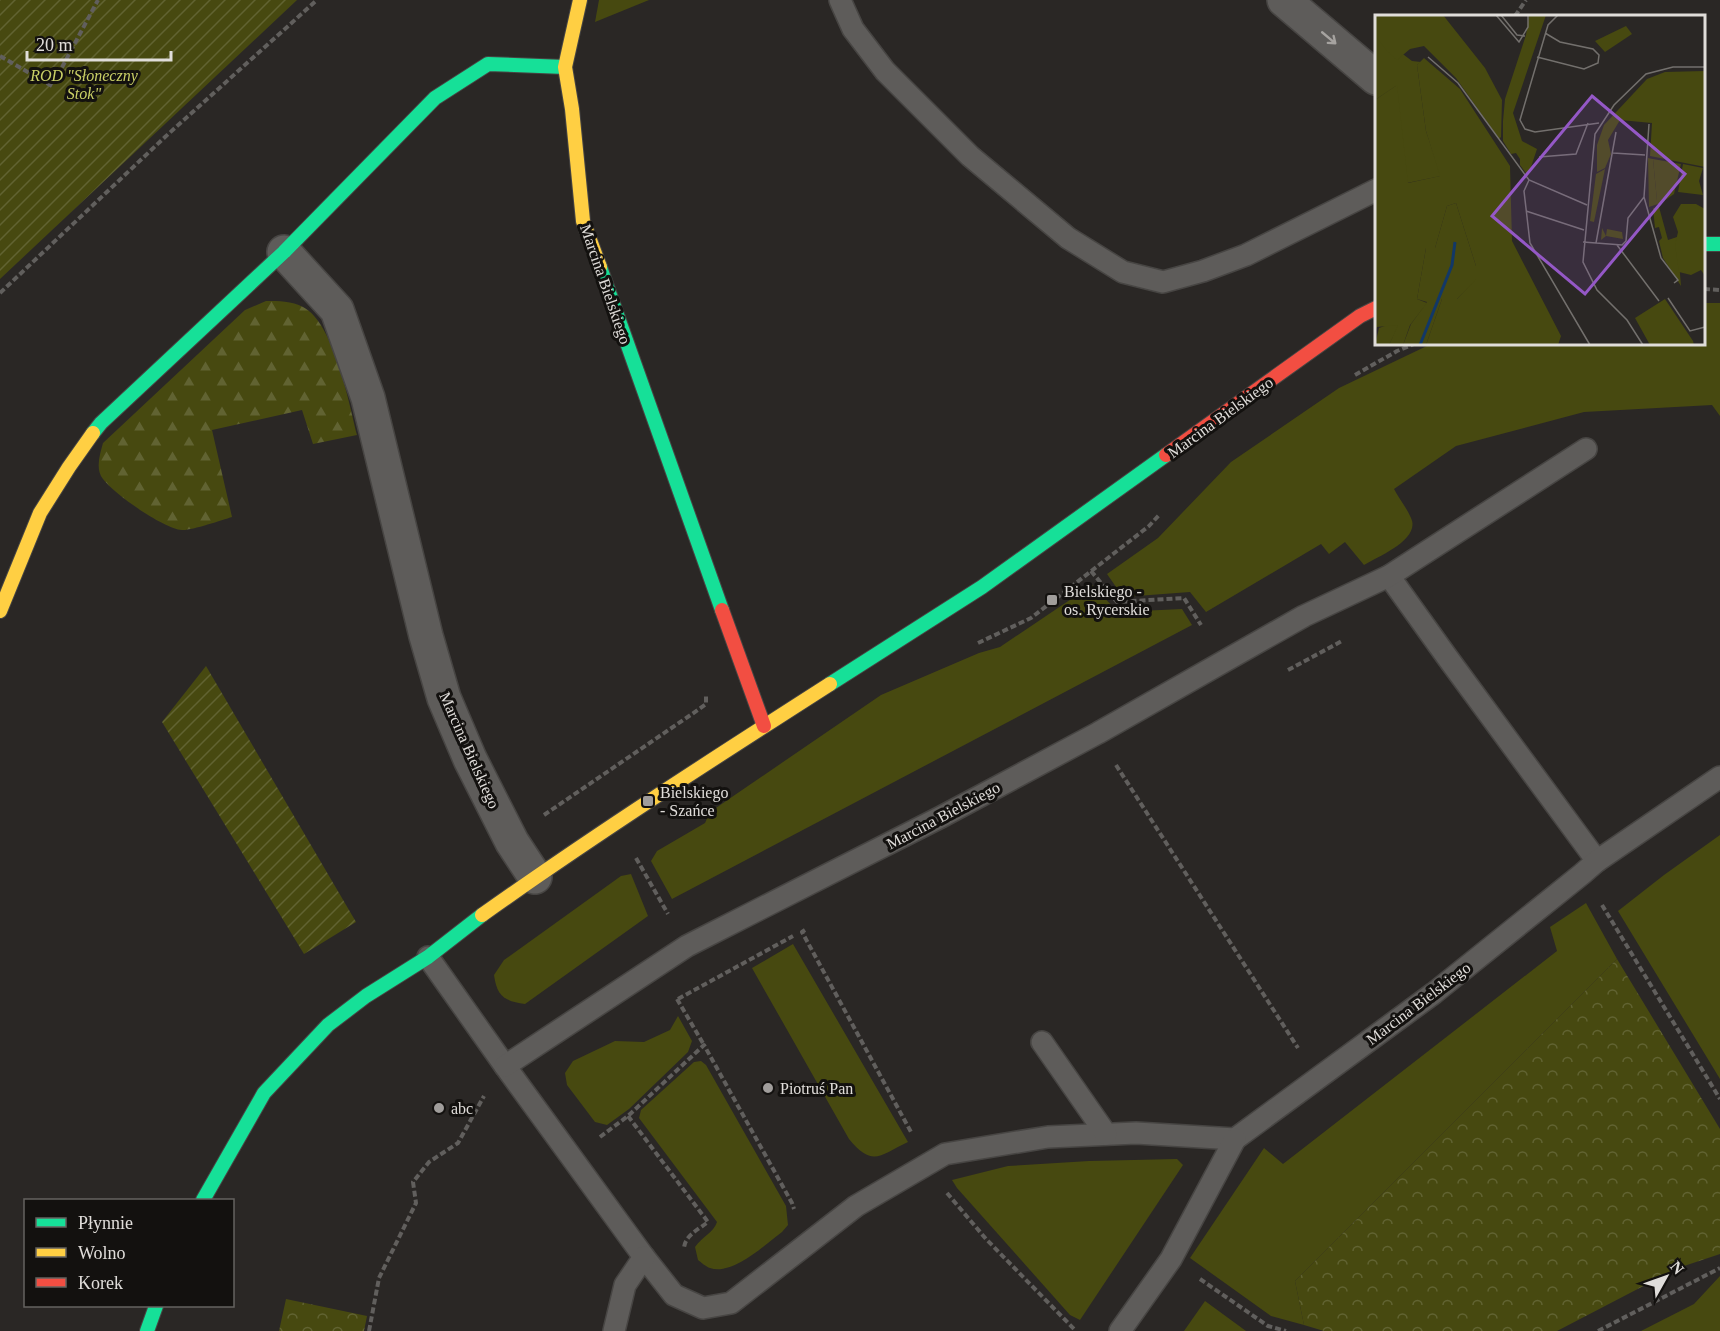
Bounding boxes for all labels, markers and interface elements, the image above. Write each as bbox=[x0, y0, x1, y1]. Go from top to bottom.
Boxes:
inset map bbox=[1375, 15, 1705, 345]
scale bar bbox=[27, 24, 171, 62]
one-way arrow bbox=[1321, 31, 1337, 44]
text: 20 m bbox=[36, 35, 73, 55]
park label: ROD "Słoneczny Stok" bbox=[29, 67, 139, 102]
street label: Marcina Bielskiego bbox=[576, 222, 634, 347]
street label: Marcina Bielskiego bbox=[1164, 374, 1277, 462]
place label: Bielskiego - os. Rycerskie bbox=[1064, 583, 1150, 619]
marker: Bielskiego - os. Rycerskie bbox=[1045, 593, 1059, 607]
street label: Marcina Bielskiego bbox=[435, 689, 503, 812]
street label: Marcina Bielskiego bbox=[884, 778, 1003, 853]
place label: Bielskiego - Szańce bbox=[660, 784, 728, 819]
marker: Bielskiego - Szańce bbox=[641, 794, 655, 808]
street label: Marcina Bielskiego bbox=[1363, 959, 1474, 1049]
place label: Piotruś Pan bbox=[780, 1080, 853, 1097]
marker: Piotruś Pan bbox=[761, 1081, 775, 1095]
place label: abc bbox=[451, 1100, 473, 1117]
marker: abc bbox=[432, 1101, 446, 1115]
legend bbox=[24, 1199, 234, 1307]
text: Płynnie bbox=[78, 1213, 133, 1233]
text: Wolno bbox=[78, 1243, 126, 1263]
north arrow bbox=[1636, 1247, 1696, 1307]
text: N bbox=[1667, 1258, 1688, 1278]
text: Korek bbox=[78, 1273, 123, 1293]

